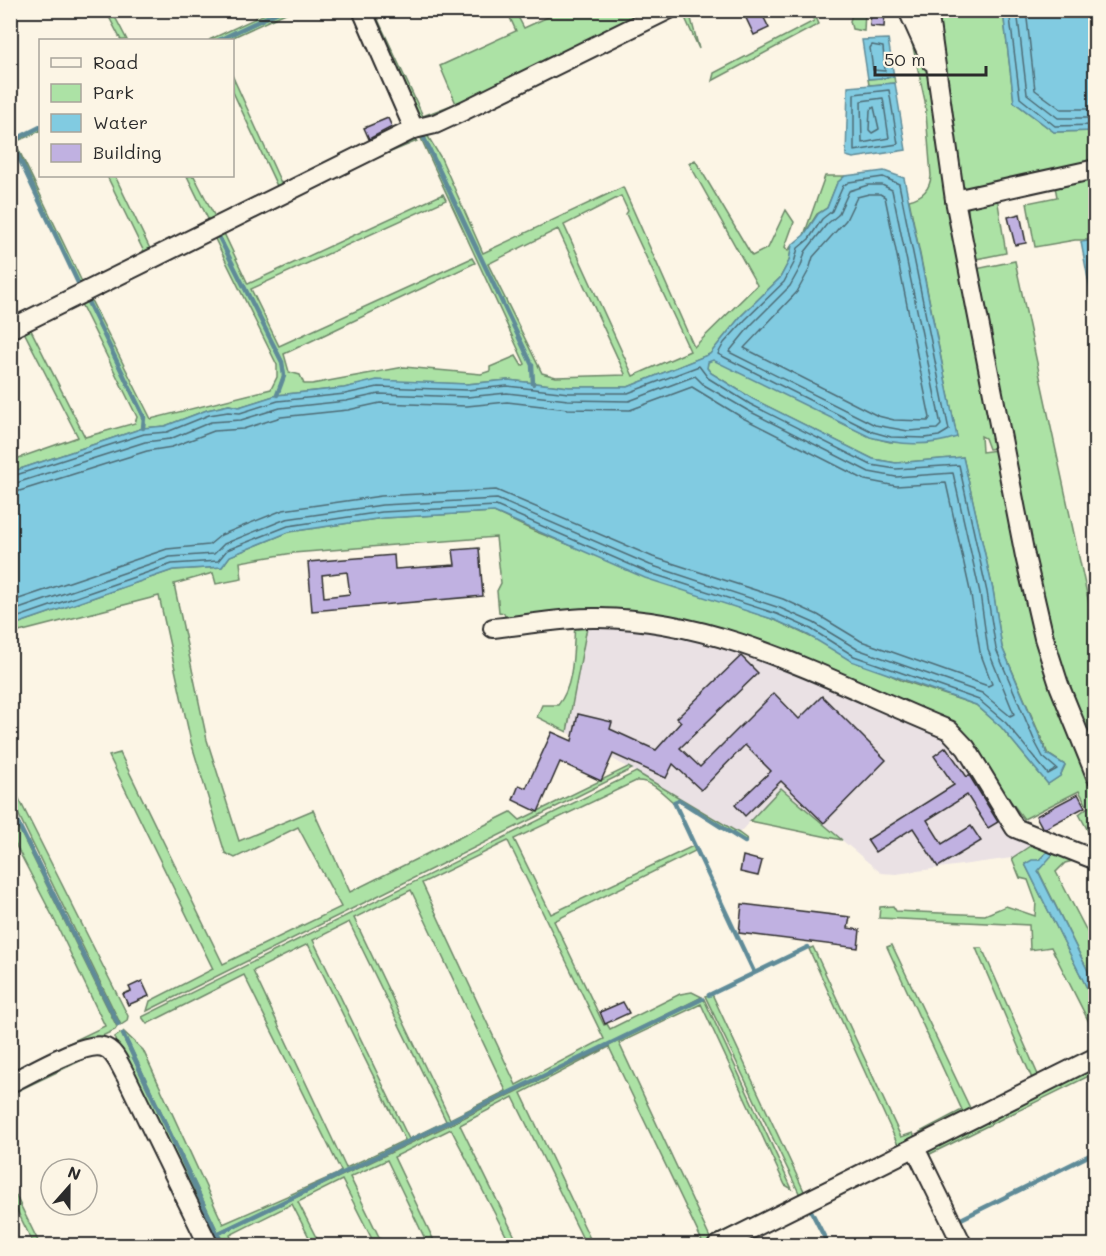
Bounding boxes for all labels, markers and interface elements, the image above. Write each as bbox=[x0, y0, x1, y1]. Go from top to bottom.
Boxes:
legend bbox=[39, 39, 234, 177]
scale bar bbox=[875, 39, 986, 77]
text: 50 m bbox=[884, 47, 926, 71]
text: Road bbox=[93, 50, 138, 74]
text: Park bbox=[93, 80, 134, 104]
text: Water bbox=[93, 110, 148, 134]
text: Building bbox=[93, 140, 161, 164]
north arrow bbox=[39, 1157, 99, 1217]
text: N bbox=[65, 1161, 84, 1185]

